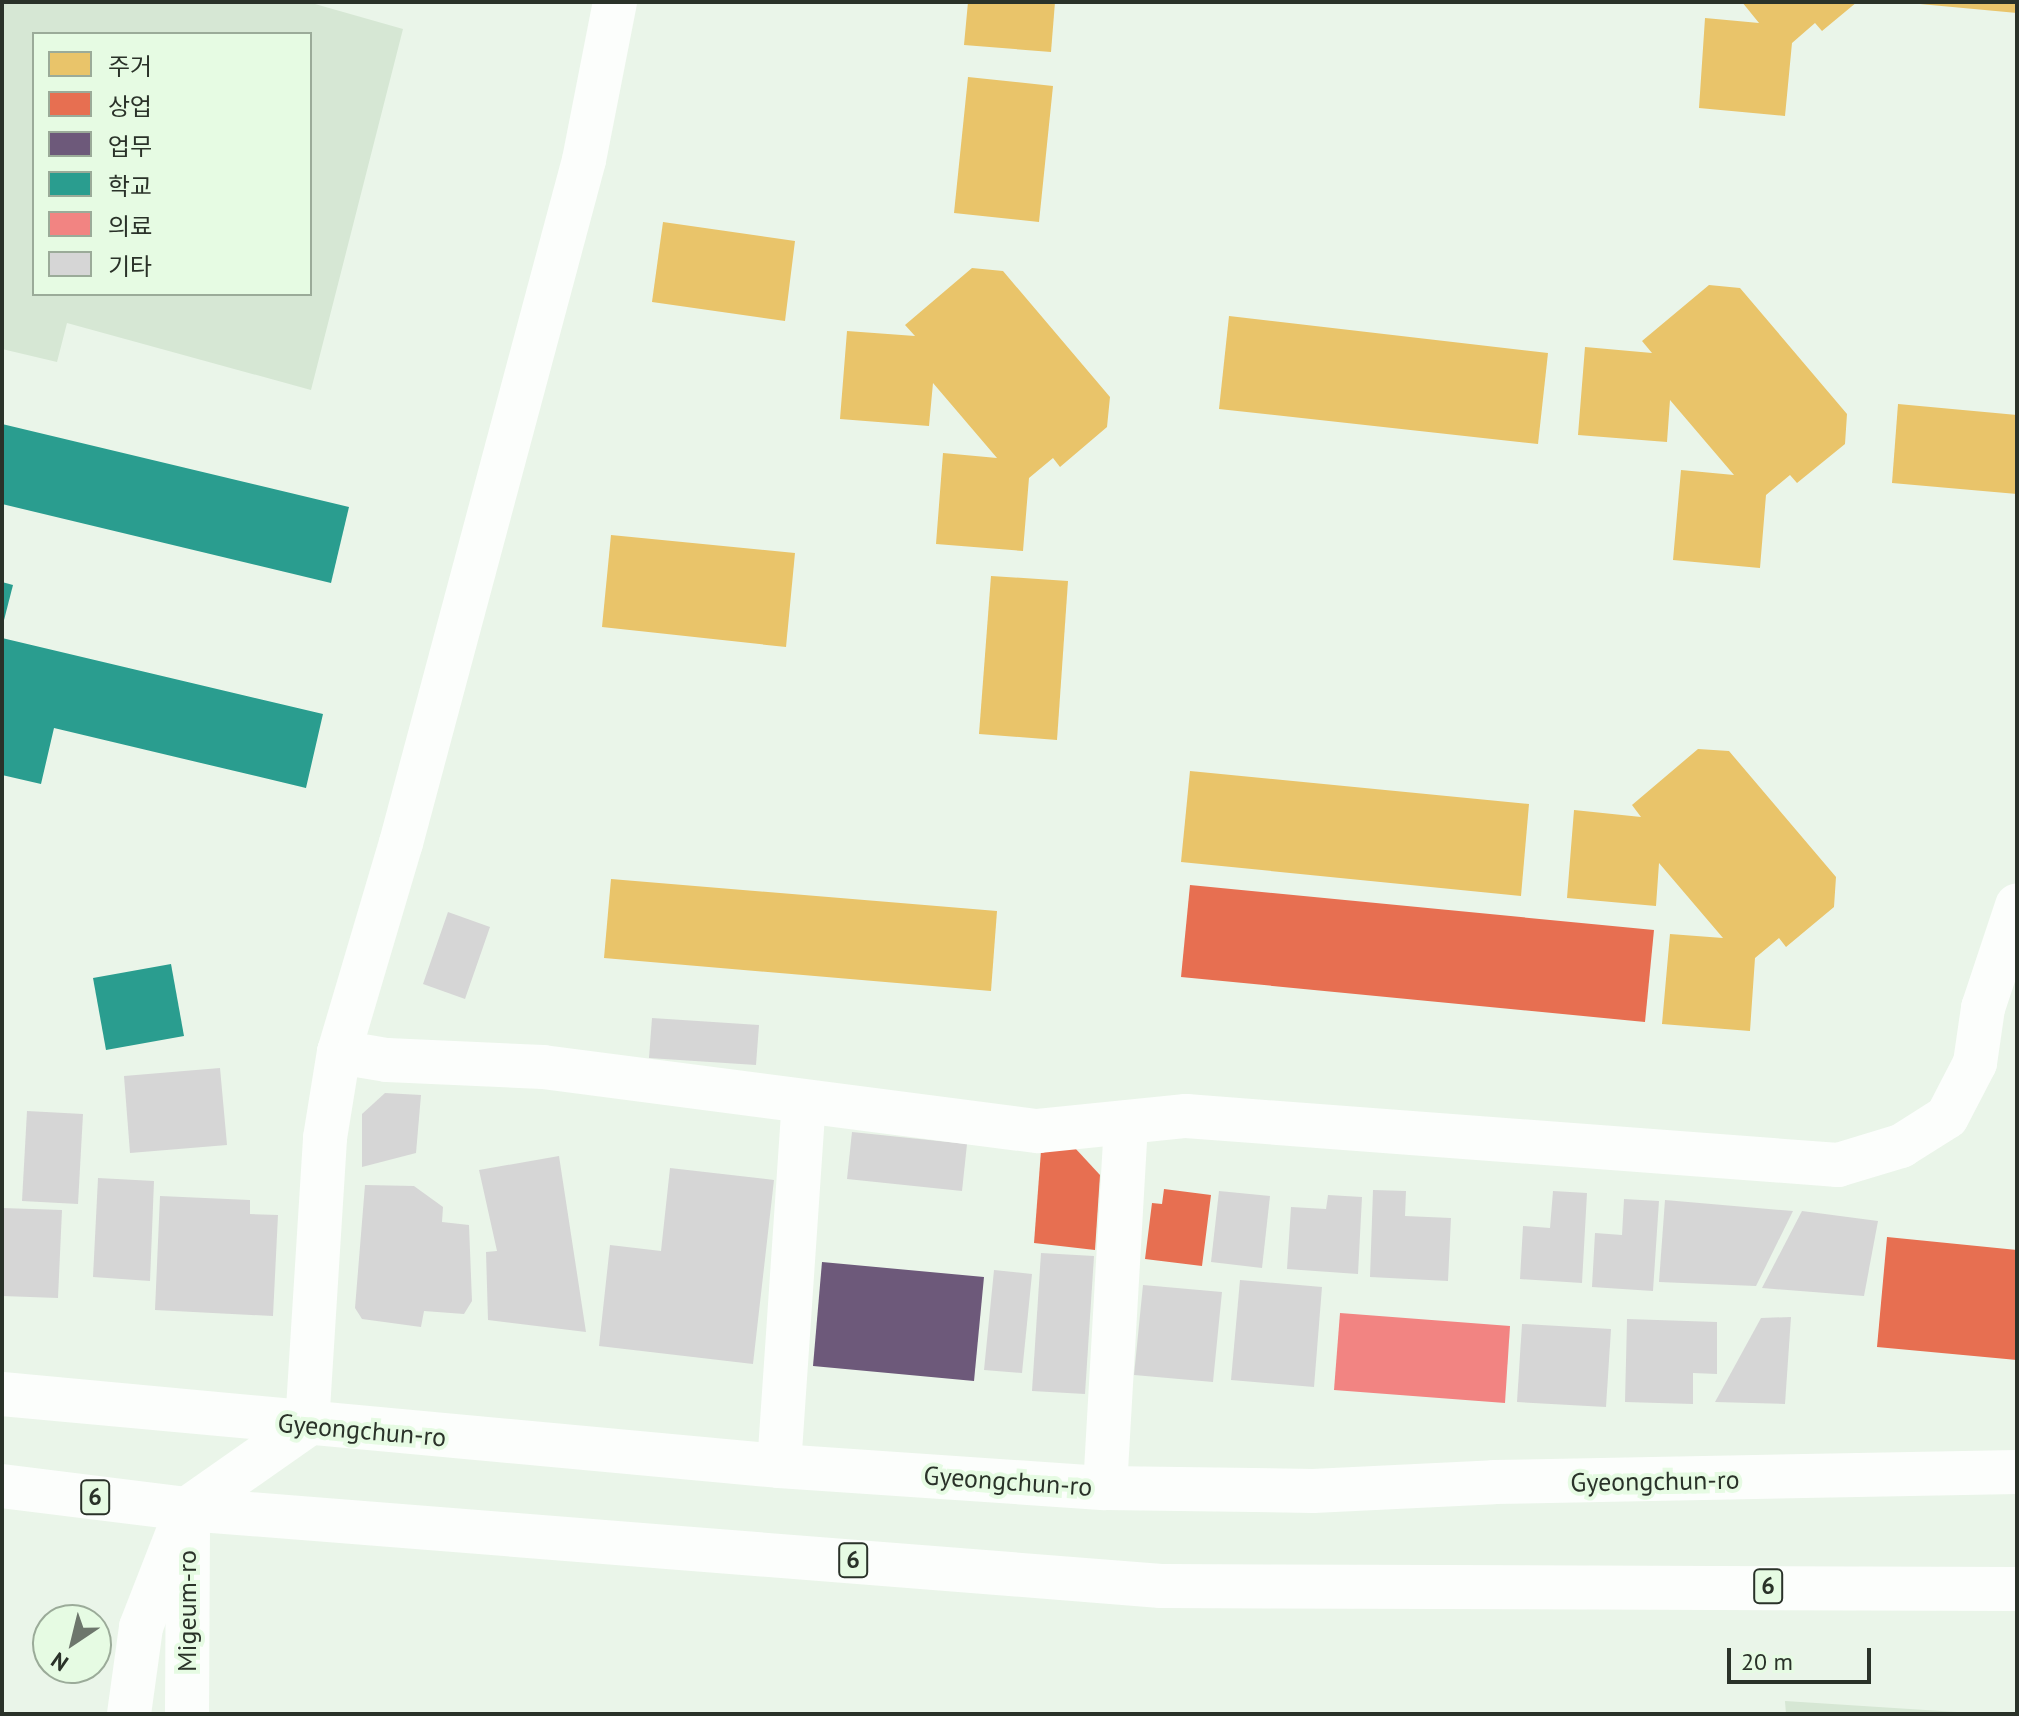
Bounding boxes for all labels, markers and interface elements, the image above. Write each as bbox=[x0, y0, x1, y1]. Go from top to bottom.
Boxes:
legend bbox=[32, 32, 312, 296]
text: 주거 bbox=[108, 51, 152, 82]
text: 상업 bbox=[108, 91, 152, 122]
text: 업무 bbox=[108, 131, 152, 162]
text: 학교 bbox=[108, 171, 152, 202]
text: 의료 bbox=[108, 211, 152, 242]
text: 기타 bbox=[108, 251, 152, 282]
street label: Gyeongchun-ro bbox=[276, 1407, 448, 1453]
street label: Gyeongchun-ro bbox=[923, 1460, 1093, 1502]
street label: Gyeongchun-ro bbox=[1570, 1464, 1740, 1498]
road number: 6 bbox=[79, 1477, 111, 1517]
road number: 6 bbox=[837, 1540, 869, 1580]
street label: Migeum-ro bbox=[171, 1550, 203, 1672]
road number: 6 bbox=[1752, 1566, 1784, 1606]
north arrow bbox=[32, 1604, 112, 1684]
scale bar bbox=[1731, 1632, 1875, 1682]
text: N bbox=[45, 1646, 73, 1678]
text: 20 m bbox=[1741, 1646, 1793, 1677]

